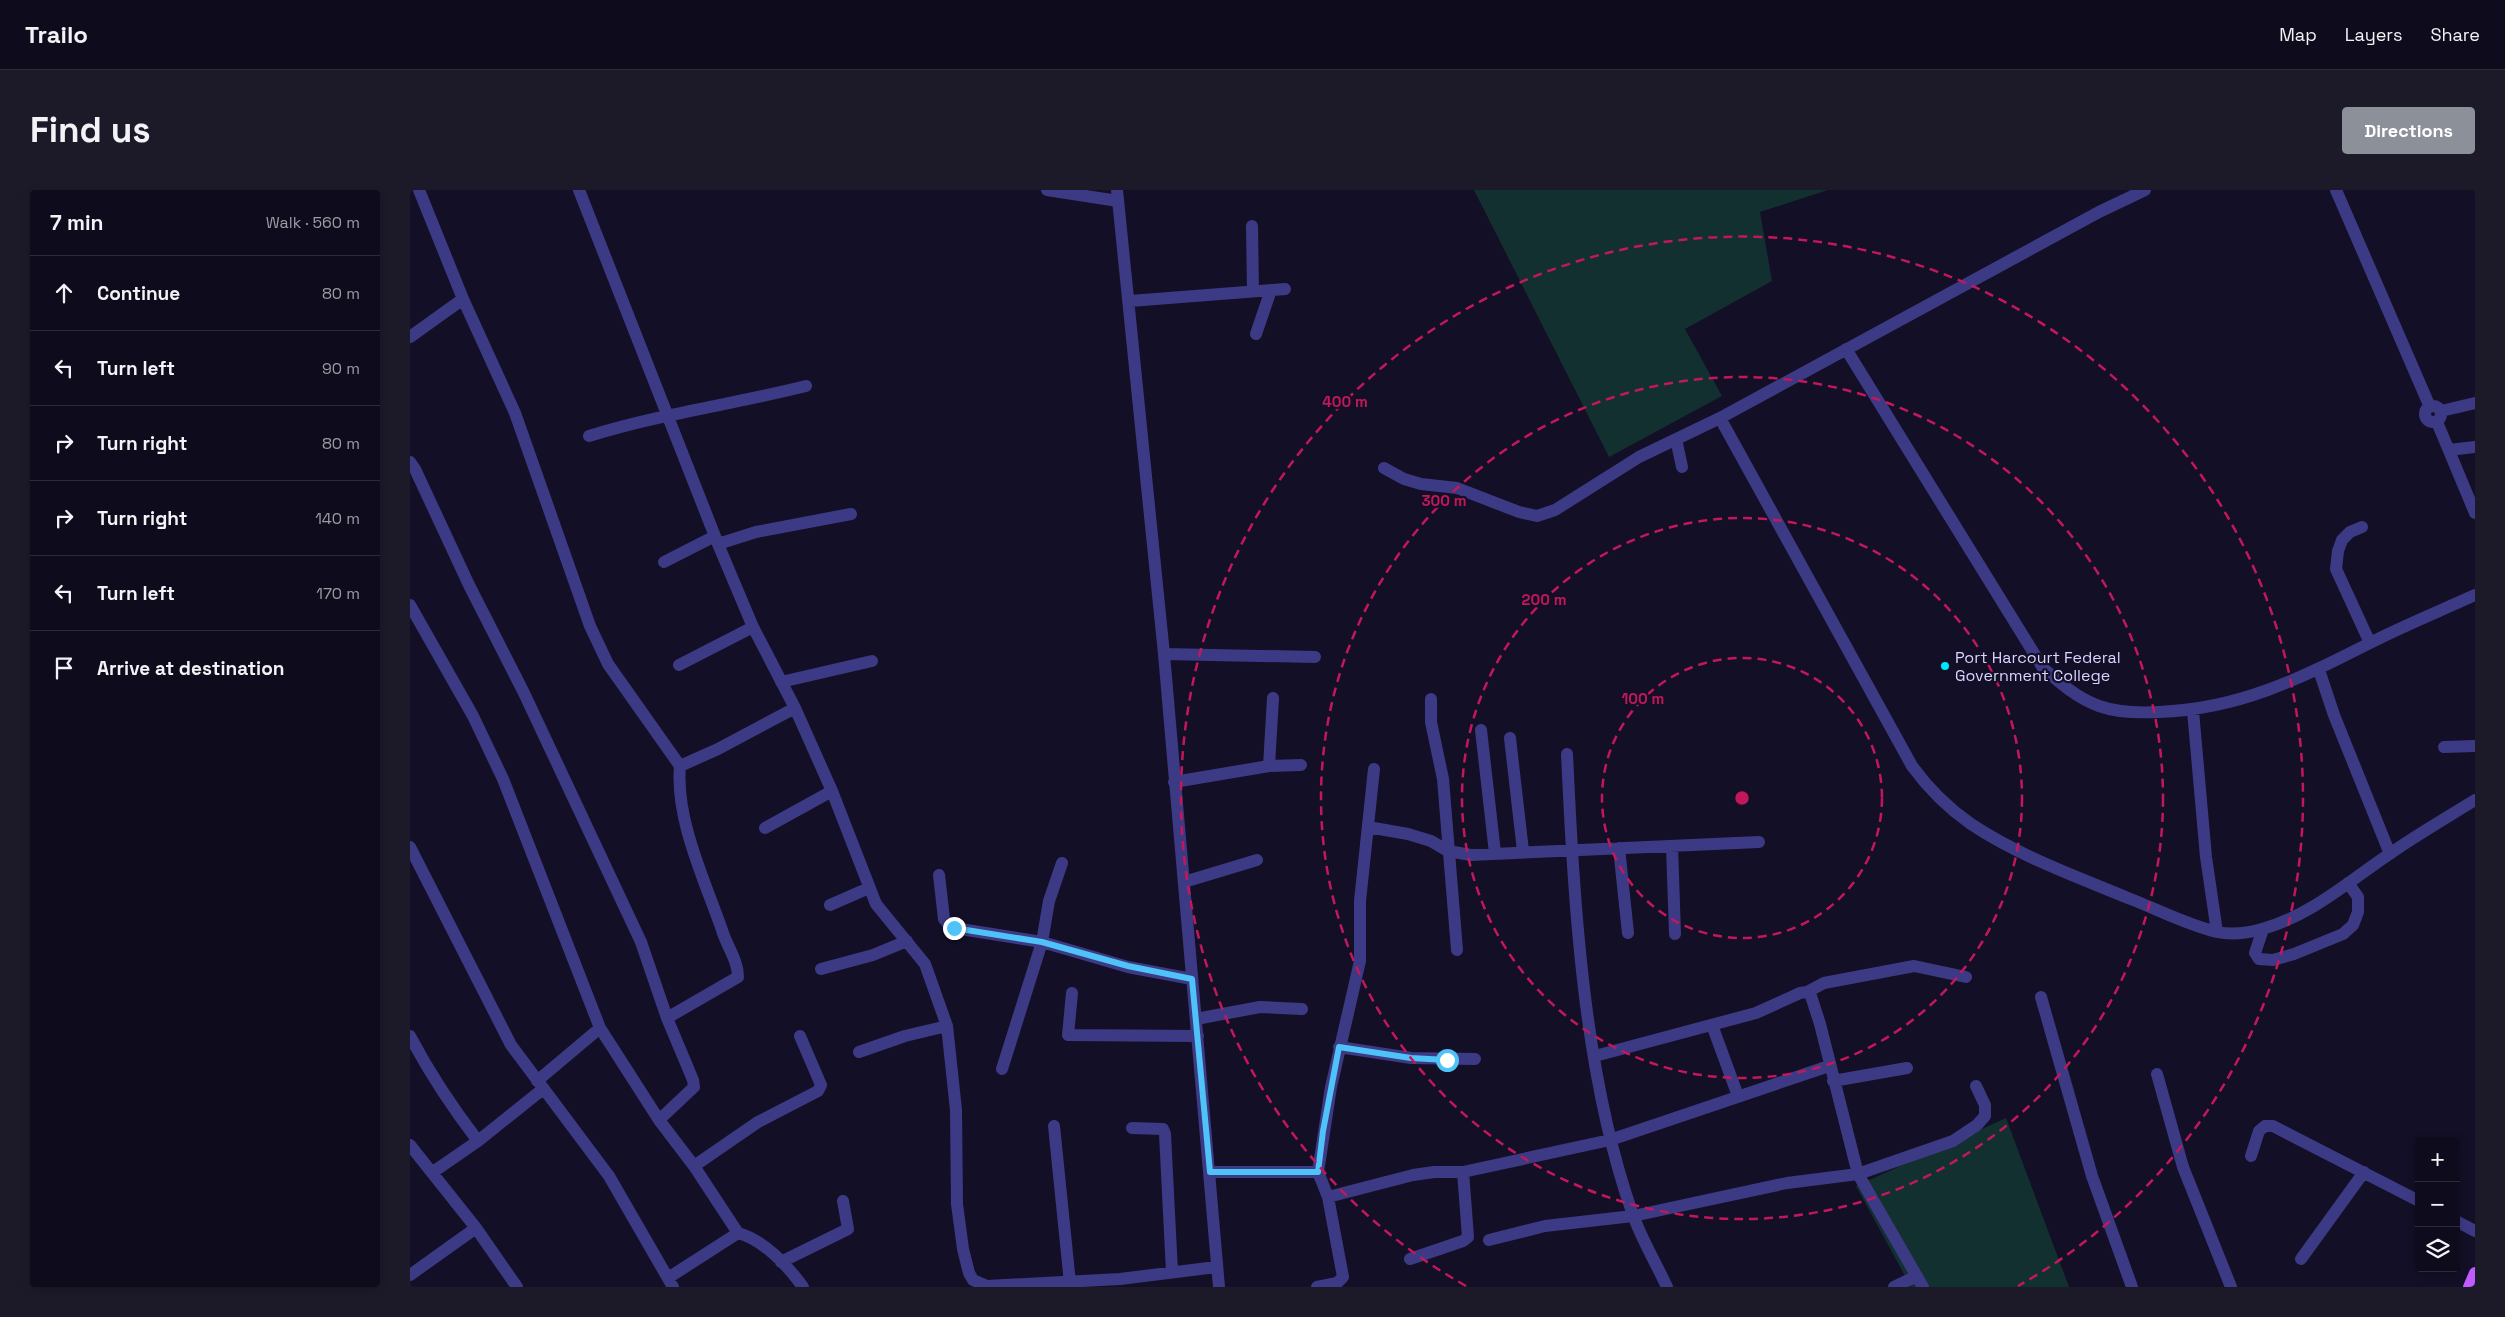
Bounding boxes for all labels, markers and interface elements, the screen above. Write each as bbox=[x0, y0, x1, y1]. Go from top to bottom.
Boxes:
text: Trailo bbox=[25, 19, 88, 50]
text: Map bbox=[2279, 23, 2317, 46]
text: Layers bbox=[2345, 23, 2402, 46]
text: Share bbox=[2430, 23, 2480, 46]
button: Directions bbox=[2342, 107, 2475, 154]
text: Find us bbox=[30, 108, 151, 152]
text: 7 min bbox=[50, 209, 103, 236]
text: Walk · 560 m bbox=[266, 212, 360, 233]
icon: ahead bbox=[50, 279, 78, 307]
text: Continue bbox=[97, 281, 180, 306]
text: 80 m bbox=[322, 283, 360, 304]
icon: left bbox=[50, 354, 78, 382]
text: Turn left bbox=[97, 356, 175, 381]
text: 90 m bbox=[322, 358, 360, 379]
text: 400 m bbox=[1322, 392, 1368, 411]
icon: right bbox=[50, 429, 78, 457]
text: Turn right bbox=[97, 431, 187, 456]
text: 80 m bbox=[322, 433, 360, 454]
text: 300 m bbox=[1421, 491, 1467, 510]
icon: right bbox=[50, 504, 78, 532]
text: Turn right bbox=[97, 506, 187, 531]
text: 140 m bbox=[315, 508, 360, 529]
icon: left bbox=[50, 579, 78, 607]
text: Turn left bbox=[97, 581, 175, 606]
text: 170 m bbox=[316, 583, 360, 604]
text: 200 m bbox=[1522, 590, 1566, 609]
place label: Port Harcourt Federal Government College bbox=[1955, 647, 2121, 686]
icon: arrive bbox=[50, 654, 78, 682]
text: Arrive at destination bbox=[97, 656, 285, 681]
marker: Port Harcourt Federal Government College bbox=[1939, 660, 1951, 672]
text: 100 m bbox=[1622, 689, 1664, 708]
centre of rings bbox=[1733, 789, 1751, 807]
route end bbox=[943, 917, 966, 940]
route start bbox=[1436, 1049, 1459, 1072]
map controls bbox=[2415, 1137, 2460, 1272]
button: + bbox=[2415, 1137, 2460, 1182]
button: − bbox=[2415, 1182, 2460, 1227]
button: layers bbox=[2415, 1227, 2460, 1272]

